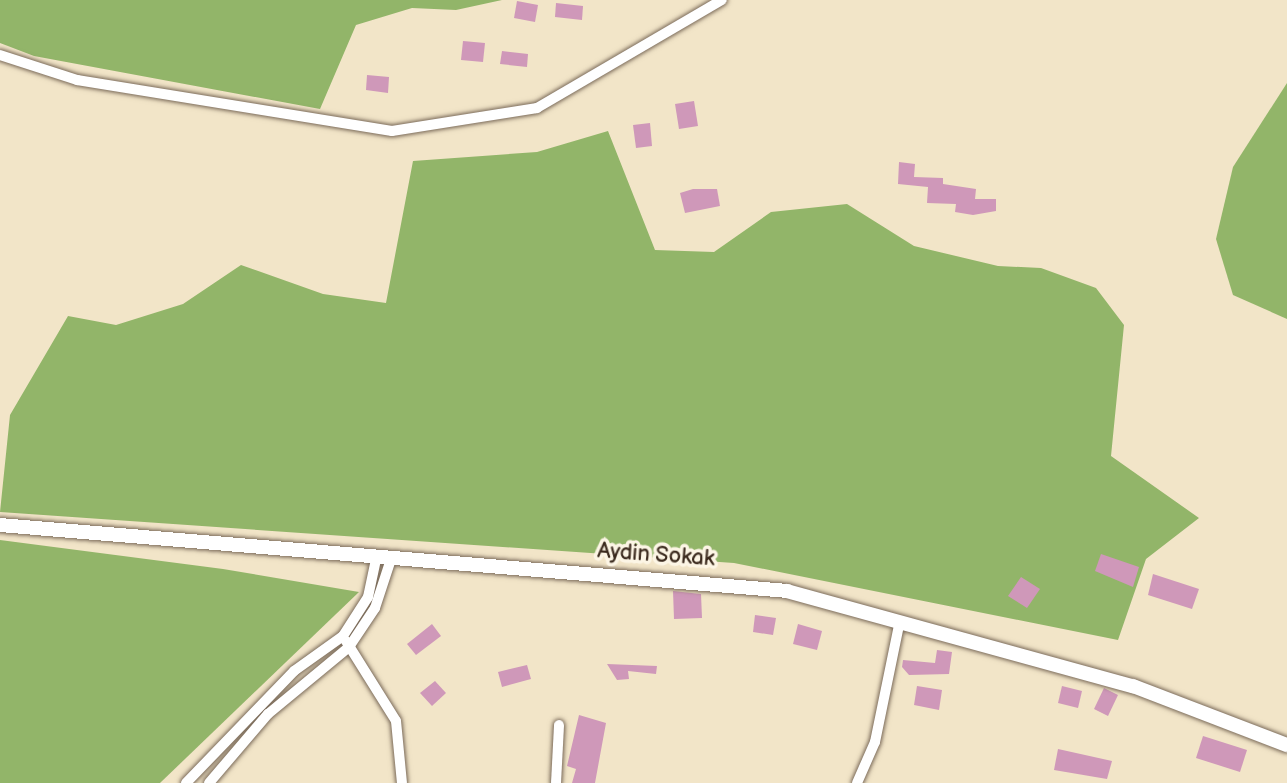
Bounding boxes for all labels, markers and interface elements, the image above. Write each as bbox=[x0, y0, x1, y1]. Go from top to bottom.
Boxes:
street label: Aydin Sokak bbox=[596, 538, 716, 572]

